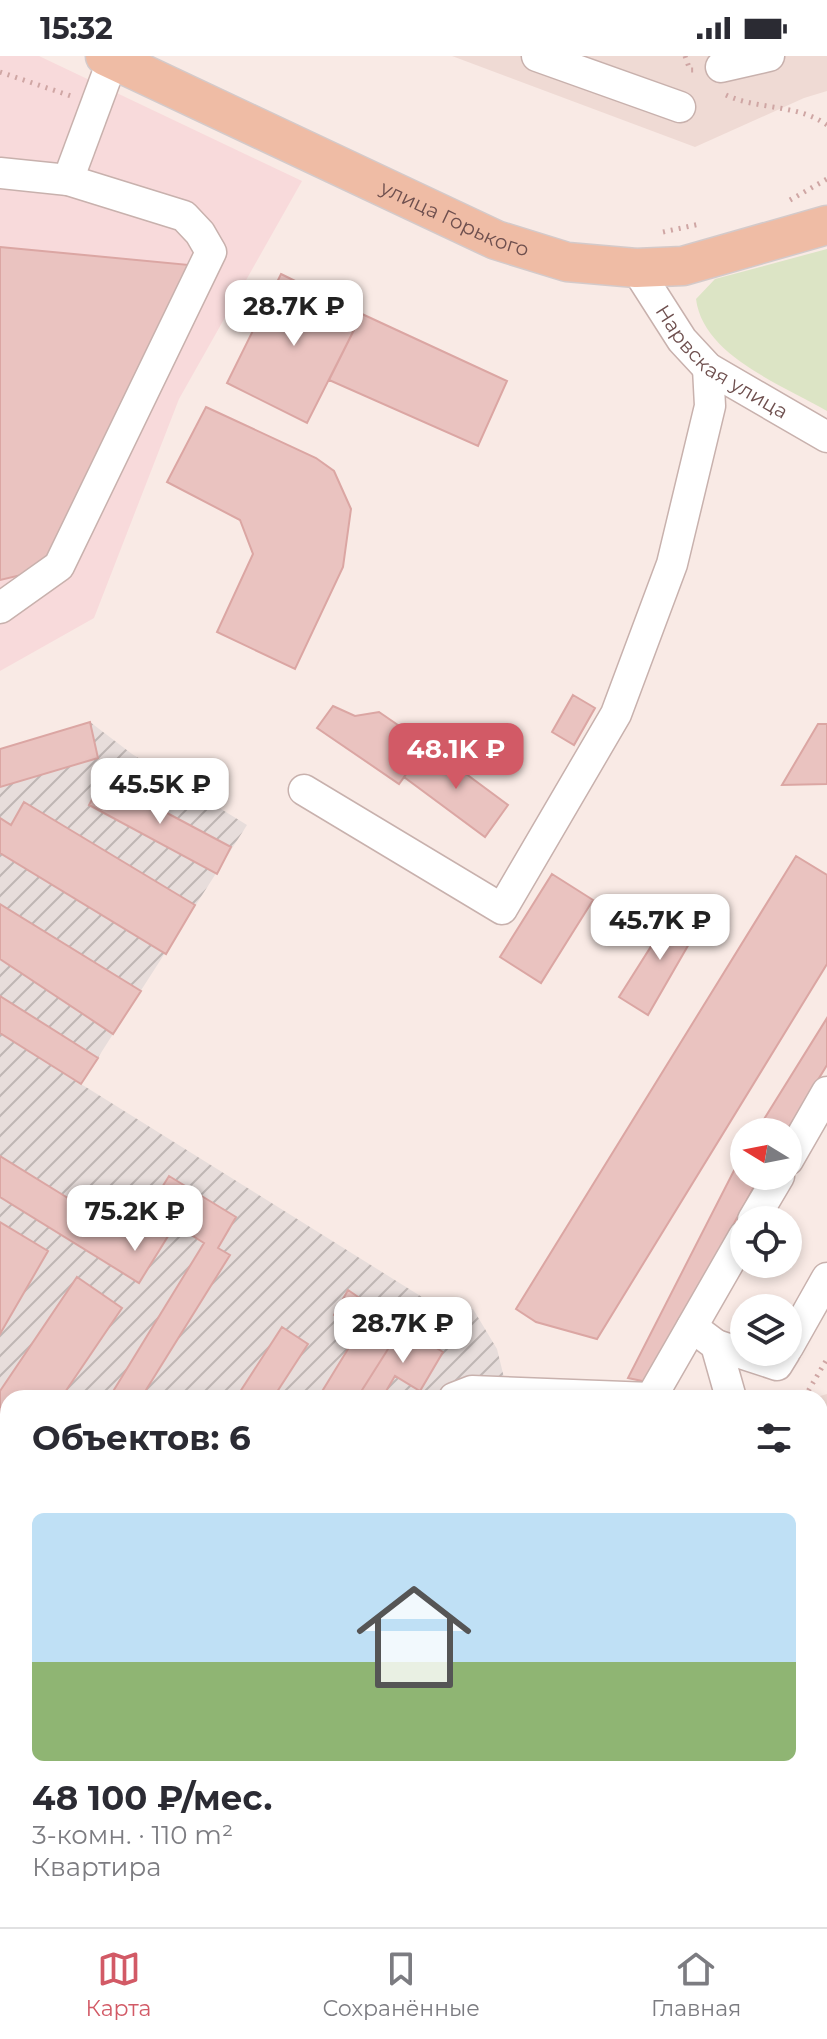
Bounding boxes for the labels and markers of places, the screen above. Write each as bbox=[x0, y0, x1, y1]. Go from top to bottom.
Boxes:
pin: 28.7K ₽ bbox=[220, 280, 368, 348]
pin: 48.1K ₽ bbox=[382, 723, 530, 791]
pin: 45.5K ₽ bbox=[86, 758, 234, 826]
pin: 45.7K ₽ bbox=[586, 894, 734, 962]
pin: 75.2K ₽ bbox=[61, 1185, 209, 1253]
pin: 28.7K ₽ bbox=[329, 1297, 477, 1365]

